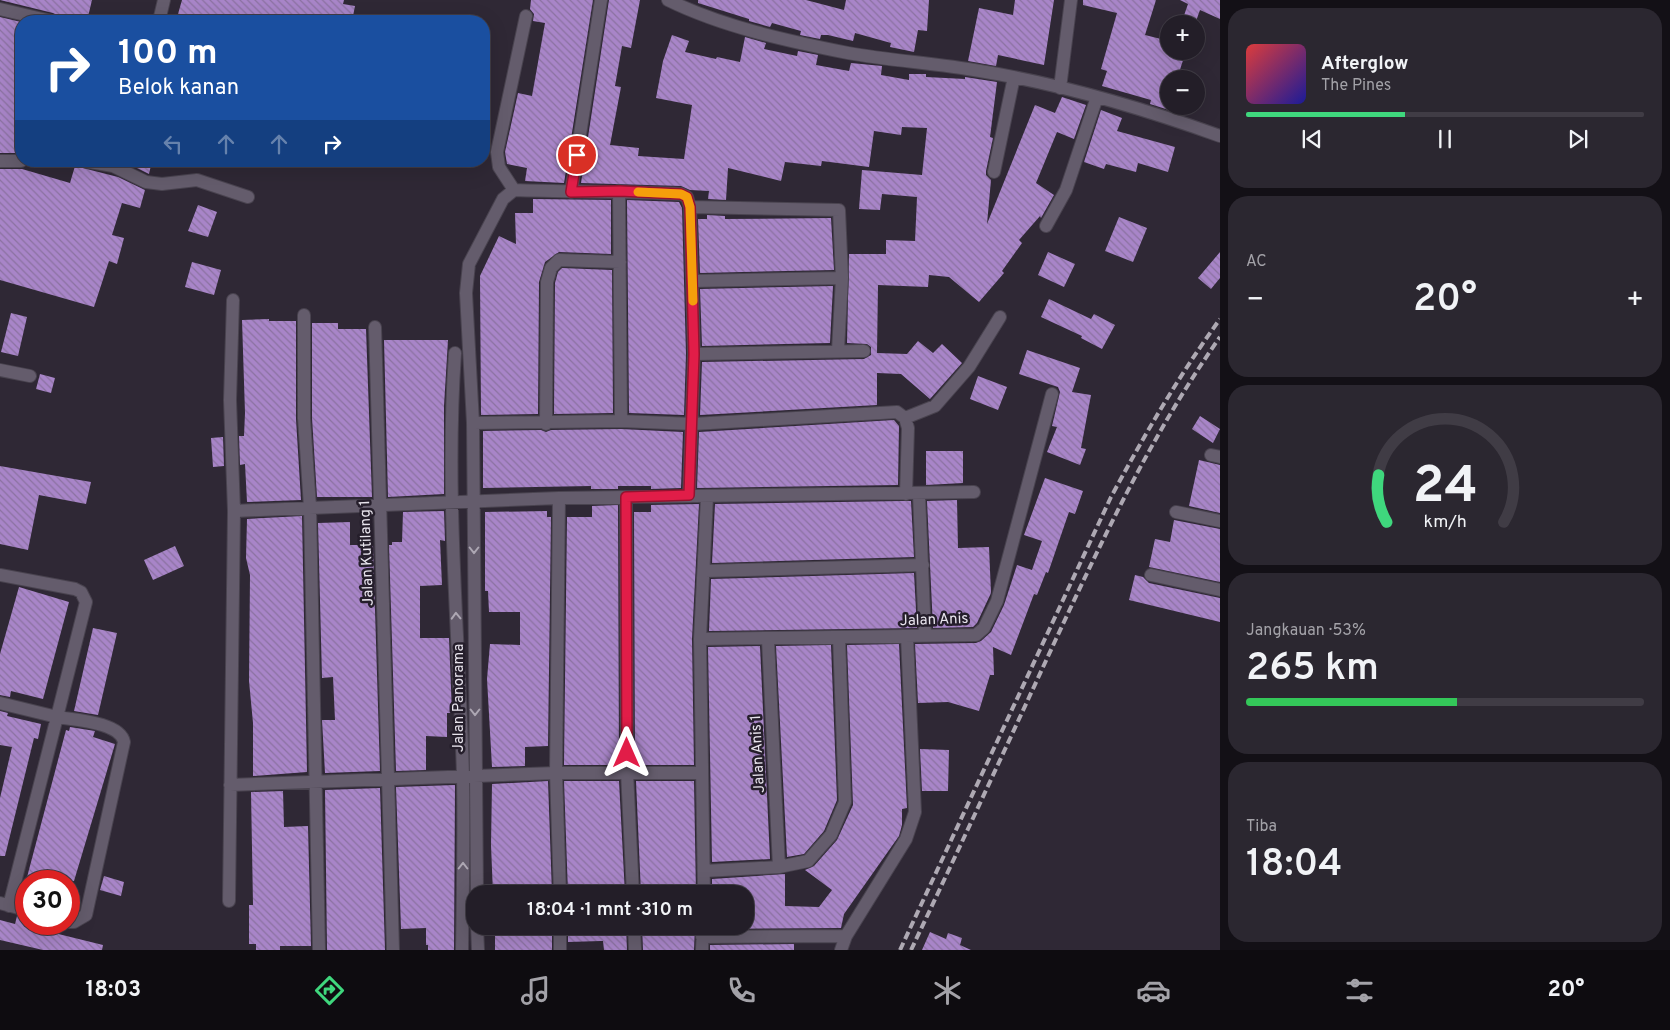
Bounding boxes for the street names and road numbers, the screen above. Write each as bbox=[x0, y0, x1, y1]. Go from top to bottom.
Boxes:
street label: Jalan Kutilang 1 bbox=[356, 500, 379, 606]
street label: Jalan Anis bbox=[899, 610, 969, 631]
street label: Jalan Panorama bbox=[450, 644, 469, 752]
street label: Jalan Anis 1 bbox=[747, 714, 770, 793]

